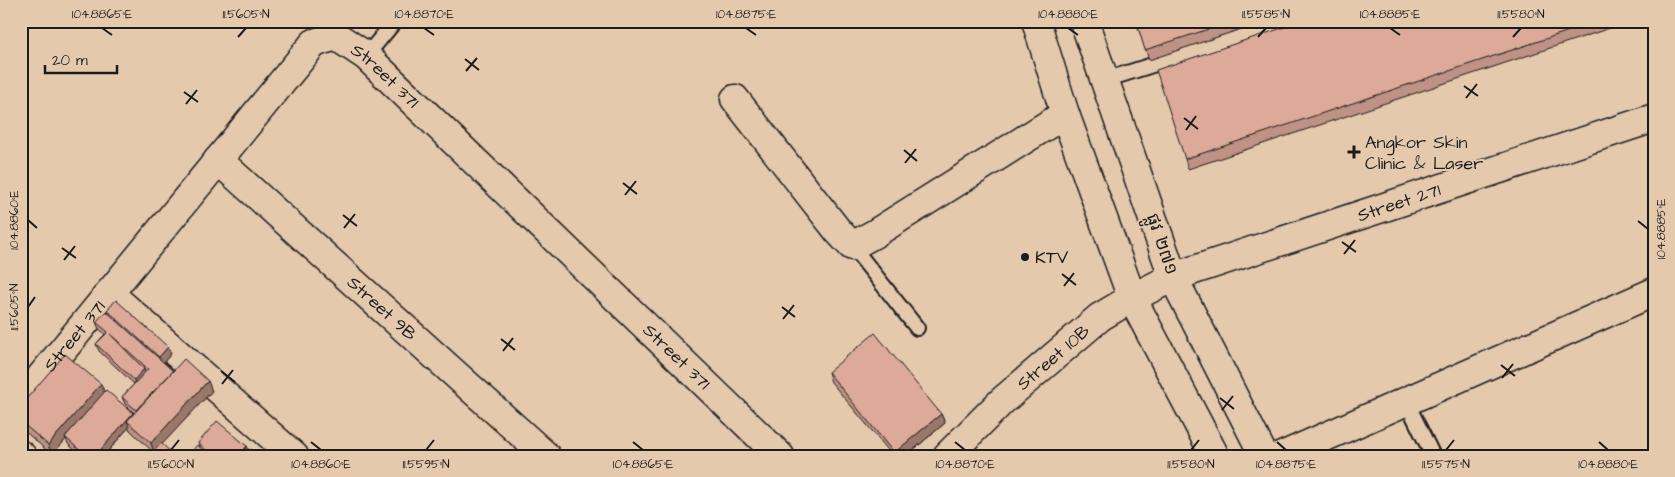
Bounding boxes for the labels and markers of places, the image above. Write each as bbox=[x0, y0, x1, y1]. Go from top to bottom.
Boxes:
place label: Angkor Skin Clinic & Laser bbox=[1365, 130, 1483, 176]
marker: Angkor Skin Clinic & Laser bbox=[1347, 145, 1361, 159]
place label: KTV bbox=[1035, 245, 1068, 270]
marker: KTV bbox=[1019, 251, 1031, 263]

